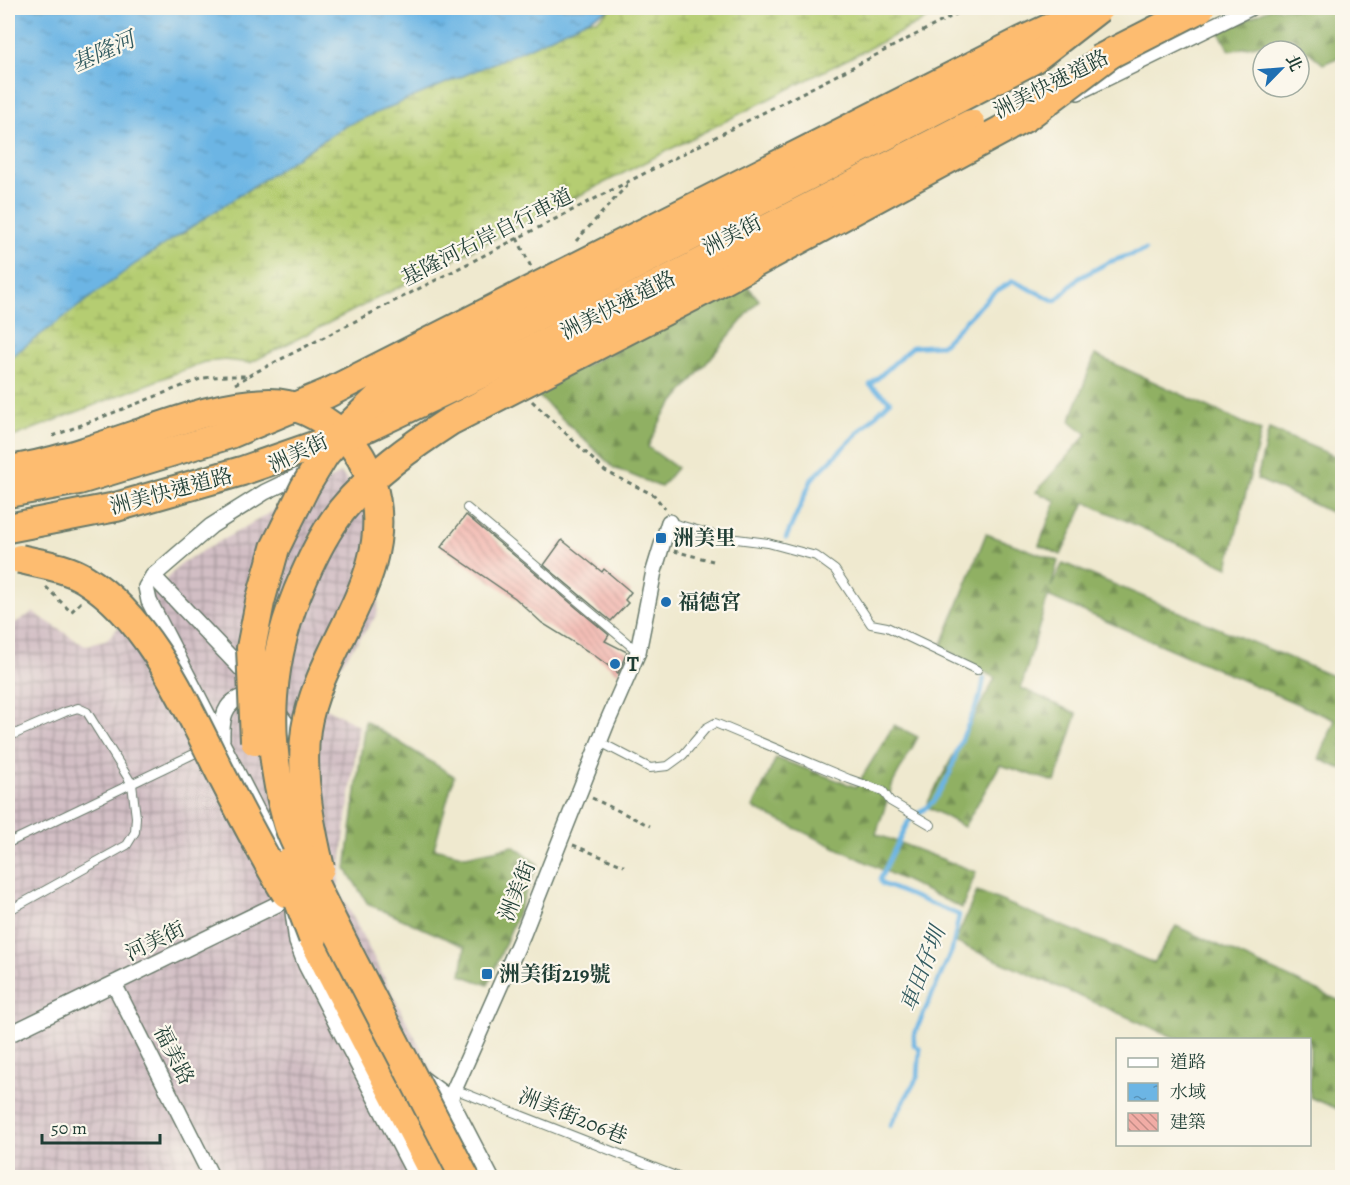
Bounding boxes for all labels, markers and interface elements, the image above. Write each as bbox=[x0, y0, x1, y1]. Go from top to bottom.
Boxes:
water label: 基隆河 bbox=[67, 23, 143, 79]
north arrow bbox=[1251, 39, 1311, 99]
street label: 洲美快速道路 bbox=[989, 43, 1113, 125]
text: 北 bbox=[1280, 51, 1307, 75]
street label: 基隆河右岸自行車道 bbox=[396, 182, 578, 292]
street label: 洲美街 bbox=[698, 208, 766, 262]
street label: 洲美快速道路 bbox=[556, 264, 680, 346]
street label: 洲美街 bbox=[264, 427, 332, 479]
street label: 洲美快速道路 bbox=[107, 461, 235, 521]
place label: 洲美里 bbox=[673, 524, 736, 552]
marker: 洲美里 bbox=[654, 531, 668, 545]
place label: 福德宮 bbox=[678, 588, 741, 616]
marker: 福德宮 bbox=[659, 595, 673, 609]
place label: T bbox=[627, 650, 639, 678]
marker: T bbox=[608, 657, 622, 671]
street label: 洲美街 bbox=[492, 857, 542, 925]
street label: 河美街 bbox=[121, 915, 189, 967]
water label: 車田仔圳 bbox=[893, 919, 954, 1016]
place label: 洲美街219號 bbox=[499, 960, 610, 988]
marker: 洲美街219號 bbox=[480, 967, 494, 981]
street label: 福美路 bbox=[147, 1021, 201, 1089]
legend bbox=[1116, 1038, 1311, 1146]
text: 道路 bbox=[1170, 1050, 1206, 1074]
text: 水域 bbox=[1170, 1080, 1206, 1104]
street label: 洲美街206巷 bbox=[515, 1082, 631, 1150]
scale bar bbox=[42, 1107, 160, 1145]
text: 建築 bbox=[1170, 1110, 1206, 1134]
text: 50 m bbox=[51, 1116, 87, 1140]

